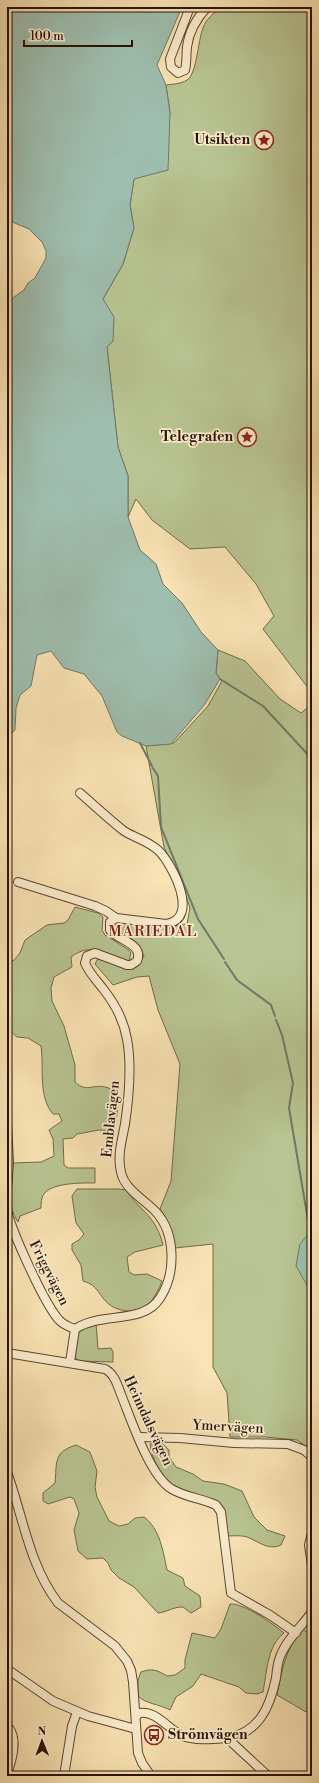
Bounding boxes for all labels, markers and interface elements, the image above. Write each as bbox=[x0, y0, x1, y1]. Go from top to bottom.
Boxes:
scale bar bbox=[24, 22, 132, 48]
text: 100 m bbox=[30, 29, 64, 44]
place icon: Utsikten bbox=[253, 129, 275, 151]
place label: Utsikten bbox=[194, 131, 250, 149]
place icon: Telegrafen bbox=[236, 426, 258, 448]
place label: Telegrafen bbox=[161, 428, 233, 446]
district label: MARIEDAL bbox=[108, 922, 198, 941]
street label: Emblavägen bbox=[98, 1079, 124, 1159]
street label: Friggvägen bbox=[25, 1237, 73, 1309]
street label: Heimdalsvägen bbox=[119, 1373, 177, 1469]
street label: Ymervägen bbox=[191, 1416, 265, 1438]
north arrow bbox=[22, 1721, 62, 1761]
bus stop icon: Strömvägen bbox=[143, 1724, 165, 1746]
text: N bbox=[37, 1725, 47, 1739]
place label: Strömvägen bbox=[168, 1726, 248, 1744]

